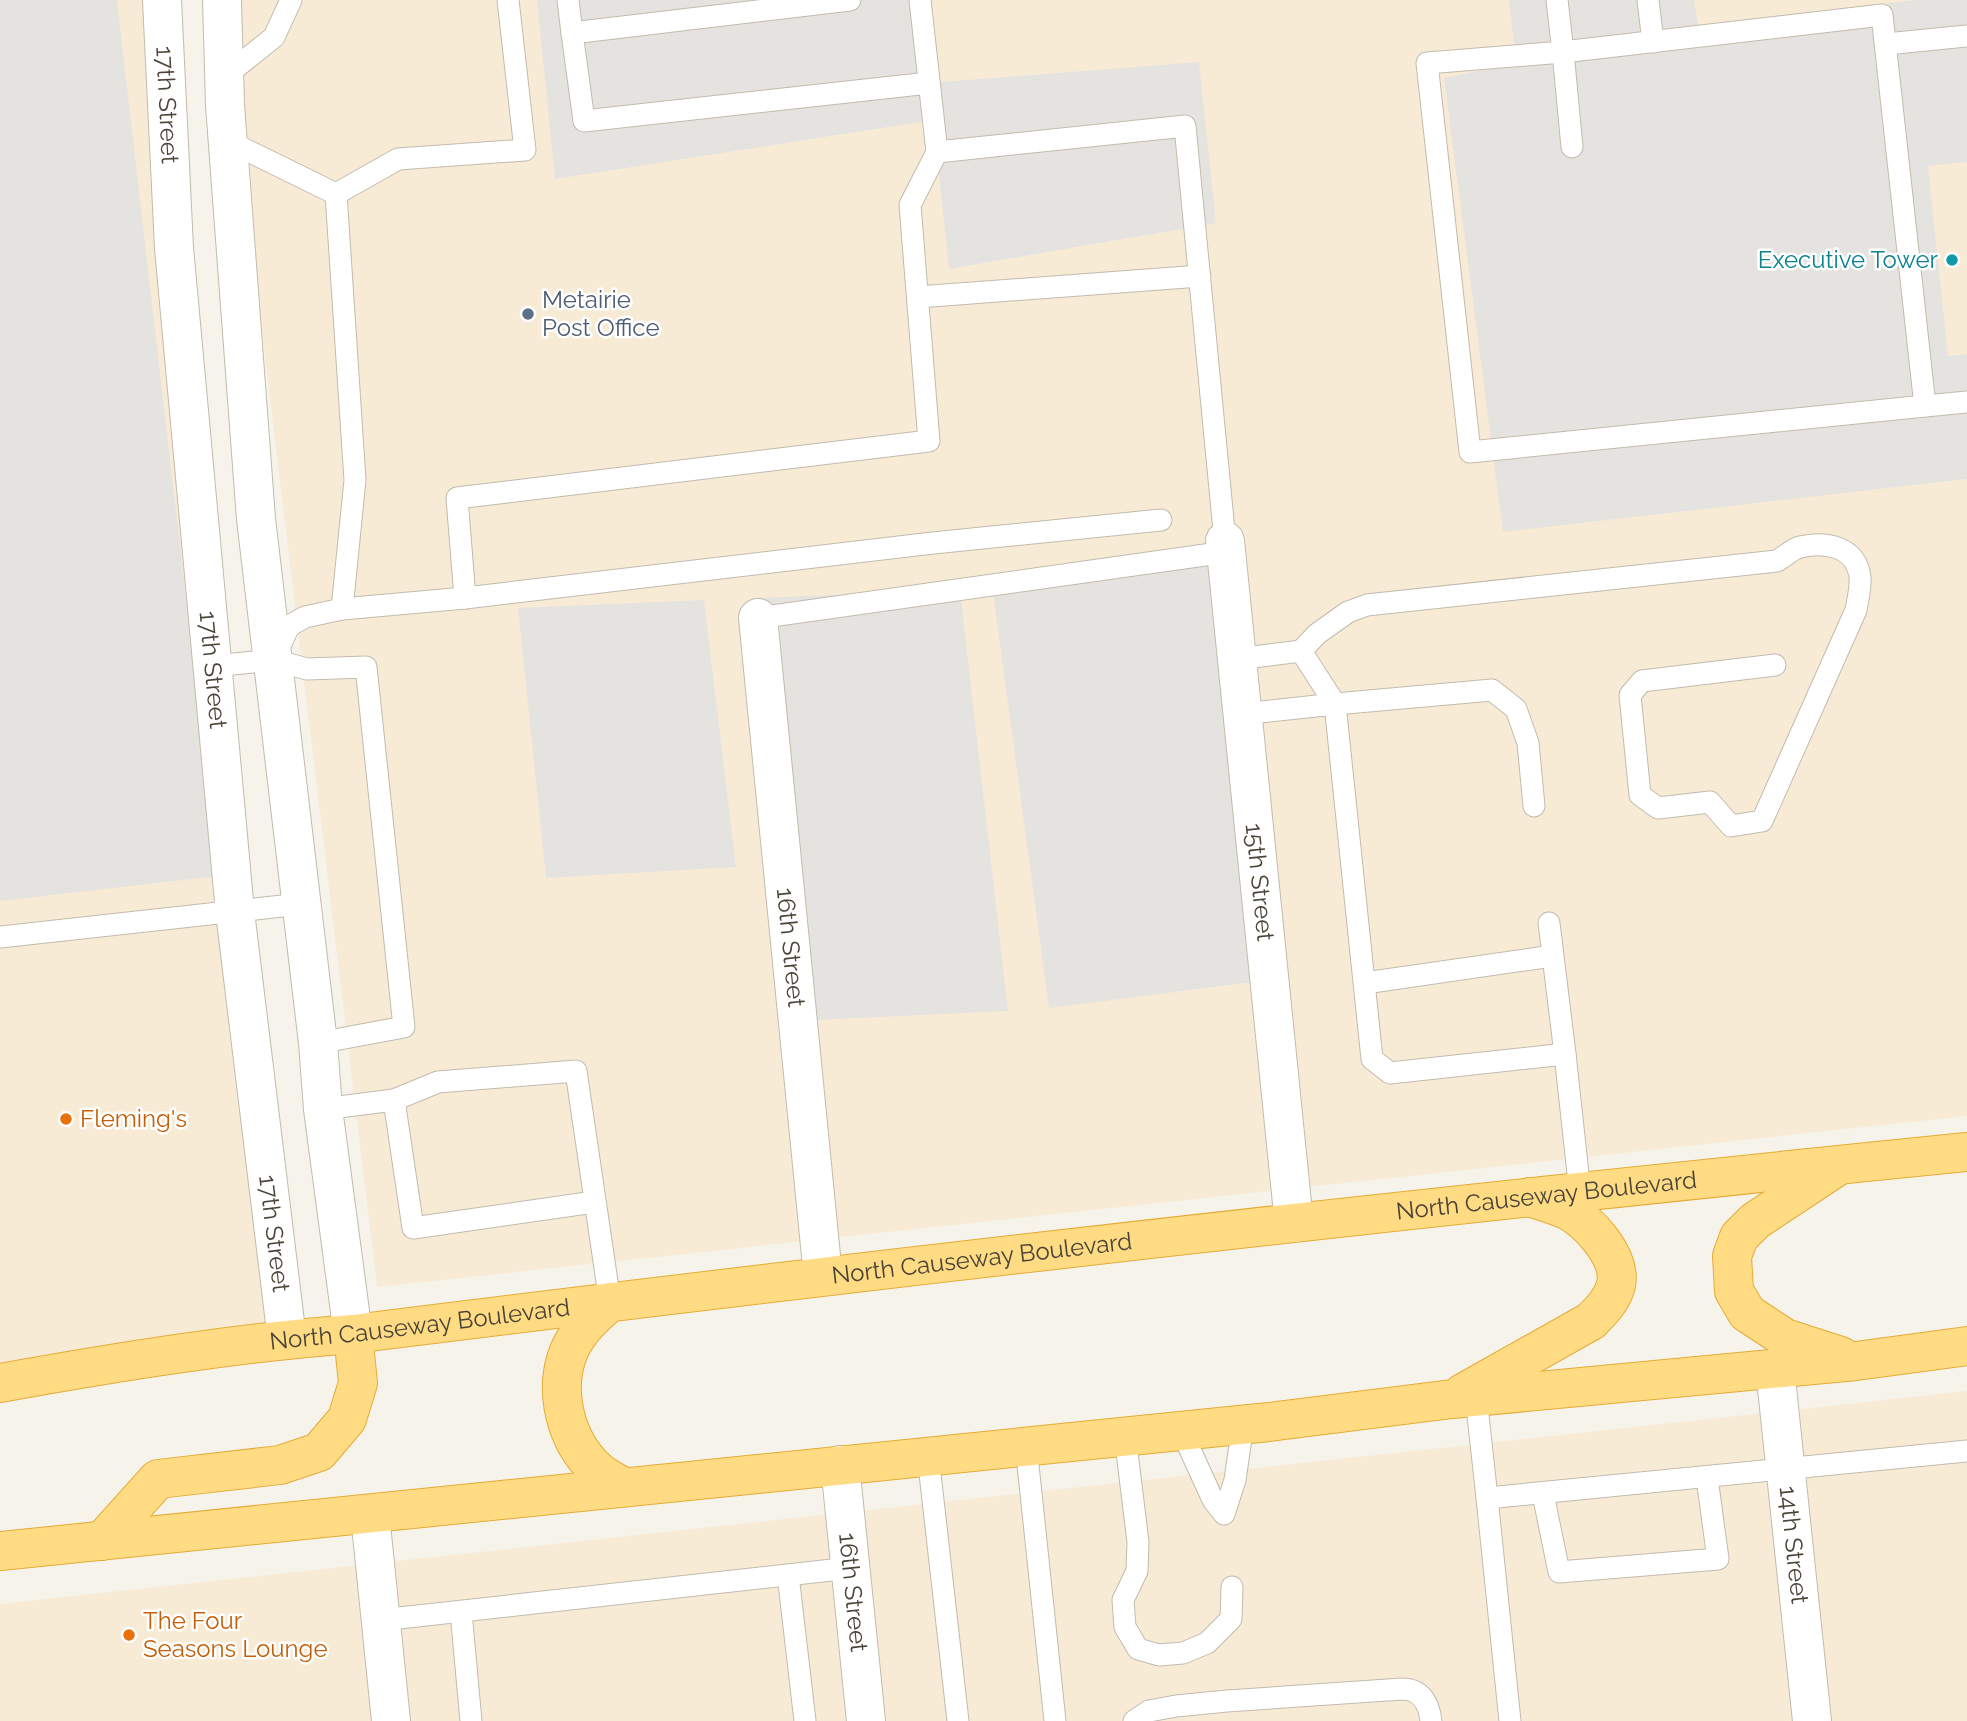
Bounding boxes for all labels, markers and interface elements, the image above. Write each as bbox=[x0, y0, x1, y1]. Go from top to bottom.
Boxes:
street label: 17th Street bbox=[150, 45, 185, 164]
place label: Executive Tower bbox=[1758, 245, 1939, 274]
marker: Executive Tower bbox=[1944, 252, 1960, 268]
place label: Metairie Post Office bbox=[542, 285, 660, 342]
marker: Metairie Post Office bbox=[520, 306, 536, 322]
street label: 17th Street bbox=[193, 610, 233, 730]
street label: 15th Street bbox=[1240, 822, 1280, 942]
street label: 16th Street bbox=[771, 886, 811, 1008]
place label: Fleming's bbox=[80, 1104, 187, 1133]
marker: Fleming's bbox=[58, 1111, 74, 1127]
street label: North Causeway Boulevard bbox=[1395, 1165, 1698, 1226]
street label: 17th Street bbox=[253, 1173, 296, 1294]
street label: North Causeway Boulevard bbox=[830, 1226, 1134, 1290]
street label: North Causeway Boulevard bbox=[268, 1292, 572, 1356]
street label: 14th Street bbox=[1773, 1485, 1815, 1605]
street label: 16th Street bbox=[833, 1531, 874, 1653]
place label: The Four Seasons Lounge bbox=[143, 1606, 328, 1663]
marker: The Four Seasons Lounge bbox=[121, 1627, 137, 1643]

